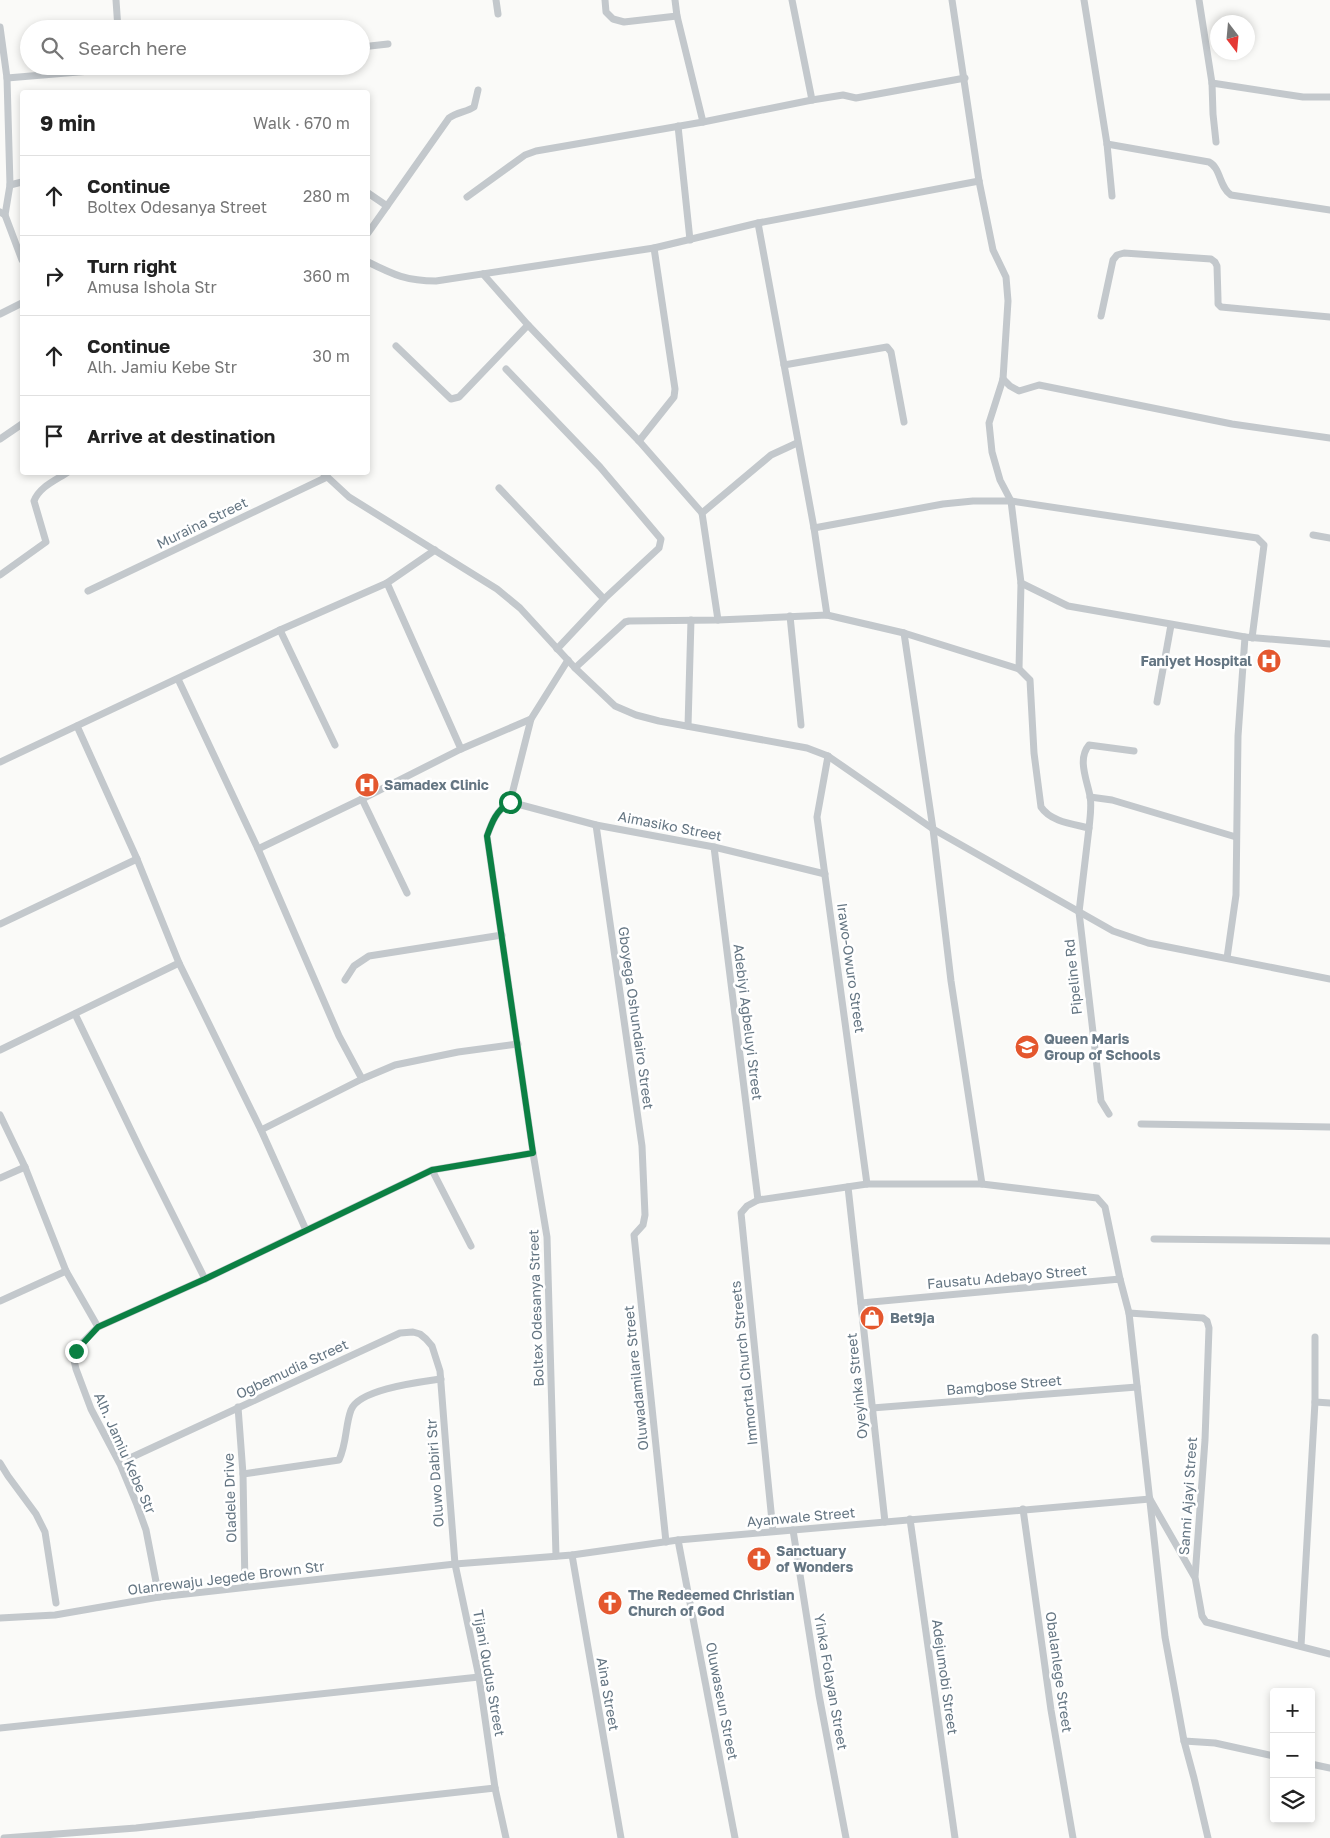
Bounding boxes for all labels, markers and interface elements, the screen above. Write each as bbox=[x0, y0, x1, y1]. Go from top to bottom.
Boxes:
north arrow bbox=[1210, 15, 1255, 60]
search box bbox=[20, 20, 370, 75]
icon: search bbox=[38, 34, 66, 62]
text: Search here bbox=[78, 36, 187, 59]
text: 9 min bbox=[40, 110, 95, 136]
text: Walk · 670 m bbox=[253, 113, 350, 133]
text: Continue bbox=[87, 174, 170, 197]
icon: ahead bbox=[40, 182, 68, 210]
text: 280 m bbox=[303, 186, 350, 206]
text: Boltex Odesanya Street bbox=[87, 197, 267, 217]
text: Turn right bbox=[87, 254, 177, 277]
icon: right bbox=[40, 262, 68, 290]
text: 360 m bbox=[303, 266, 350, 286]
text: Amusa Ishola Str bbox=[87, 277, 217, 297]
text: Continue bbox=[87, 334, 170, 357]
icon: ahead bbox=[40, 342, 68, 370]
text: 30 m bbox=[313, 346, 350, 366]
text: Alh. Jamiu Kebe Str bbox=[87, 357, 237, 377]
icon: arrive bbox=[40, 422, 68, 450]
text: Arrive at destination bbox=[87, 424, 275, 447]
street label: Muraina Street bbox=[154, 493, 250, 552]
hospital icon: Faniyet Hospital bbox=[1256, 648, 1282, 674]
place label: Faniyet Hospital bbox=[1140, 652, 1252, 669]
hospital icon: Samadex Clinic bbox=[354, 772, 380, 798]
place label: Samadex Clinic bbox=[384, 776, 489, 793]
route start bbox=[499, 791, 522, 814]
street label: Aimasiko Street bbox=[617, 807, 724, 844]
street label: Irawo-Owuro Street bbox=[834, 902, 869, 1034]
street label: Gboyega Oshundairo Street bbox=[615, 925, 658, 1111]
street label: Pipeline Rd bbox=[1060, 938, 1085, 1016]
street label: Adebiyi Agbeluyi Street bbox=[730, 943, 767, 1101]
place label: Queen Maris Group of Schools bbox=[1044, 1030, 1161, 1063]
school or university icon: Queen Maris Group of Schools bbox=[1014, 1034, 1040, 1060]
street label: Boltex Odesanya Street bbox=[524, 1229, 547, 1387]
street label: Fausatu Adebayo Street bbox=[926, 1261, 1088, 1292]
street label: Immortal Church Streets bbox=[726, 1280, 761, 1446]
street label: Oluwadamilare Street bbox=[619, 1305, 652, 1451]
shop icon: Bet9ja bbox=[859, 1305, 885, 1331]
place label: Bet9ja bbox=[890, 1309, 935, 1326]
street label: Oyeyinka Street bbox=[842, 1332, 871, 1440]
street label: Ogbemudia Street bbox=[233, 1335, 351, 1402]
route end bbox=[65, 1340, 88, 1363]
street label: Bamgbose Street bbox=[946, 1371, 1062, 1398]
street label: Alh. Jamiu Kebe Str bbox=[91, 1389, 160, 1517]
street label: Oluwo Dabiri Str bbox=[422, 1418, 447, 1528]
street label: Sanni Ajayi Street bbox=[1175, 1436, 1200, 1556]
street label: Oladele Drive bbox=[219, 1453, 240, 1543]
street label: Ayanwale Street bbox=[746, 1503, 856, 1530]
place label: Sanctuary of Wonders bbox=[776, 1542, 853, 1575]
church icon: Sanctuary of Wonders bbox=[746, 1546, 772, 1572]
street label: Olanrewaju Jegede Brown Str bbox=[126, 1557, 326, 1598]
place label: The Redeemed Christian Church of God bbox=[628, 1586, 794, 1619]
church icon: The Redeemed Christian Church of God bbox=[597, 1590, 623, 1616]
street label: Tijani Qudus Street bbox=[470, 1608, 509, 1738]
street label: Obalanlege Street bbox=[1043, 1610, 1076, 1734]
street label: Yinka Folayan Street bbox=[811, 1612, 852, 1751]
street label: Adejumobi Street bbox=[929, 1618, 962, 1736]
street label: Oluwaseun Street bbox=[703, 1640, 742, 1761]
street label: Aina Street bbox=[594, 1656, 623, 1732]
map controls bbox=[1270, 1688, 1315, 1823]
button: + bbox=[1270, 1688, 1315, 1733]
button: − bbox=[1270, 1733, 1315, 1778]
button: layers bbox=[1270, 1778, 1315, 1823]

